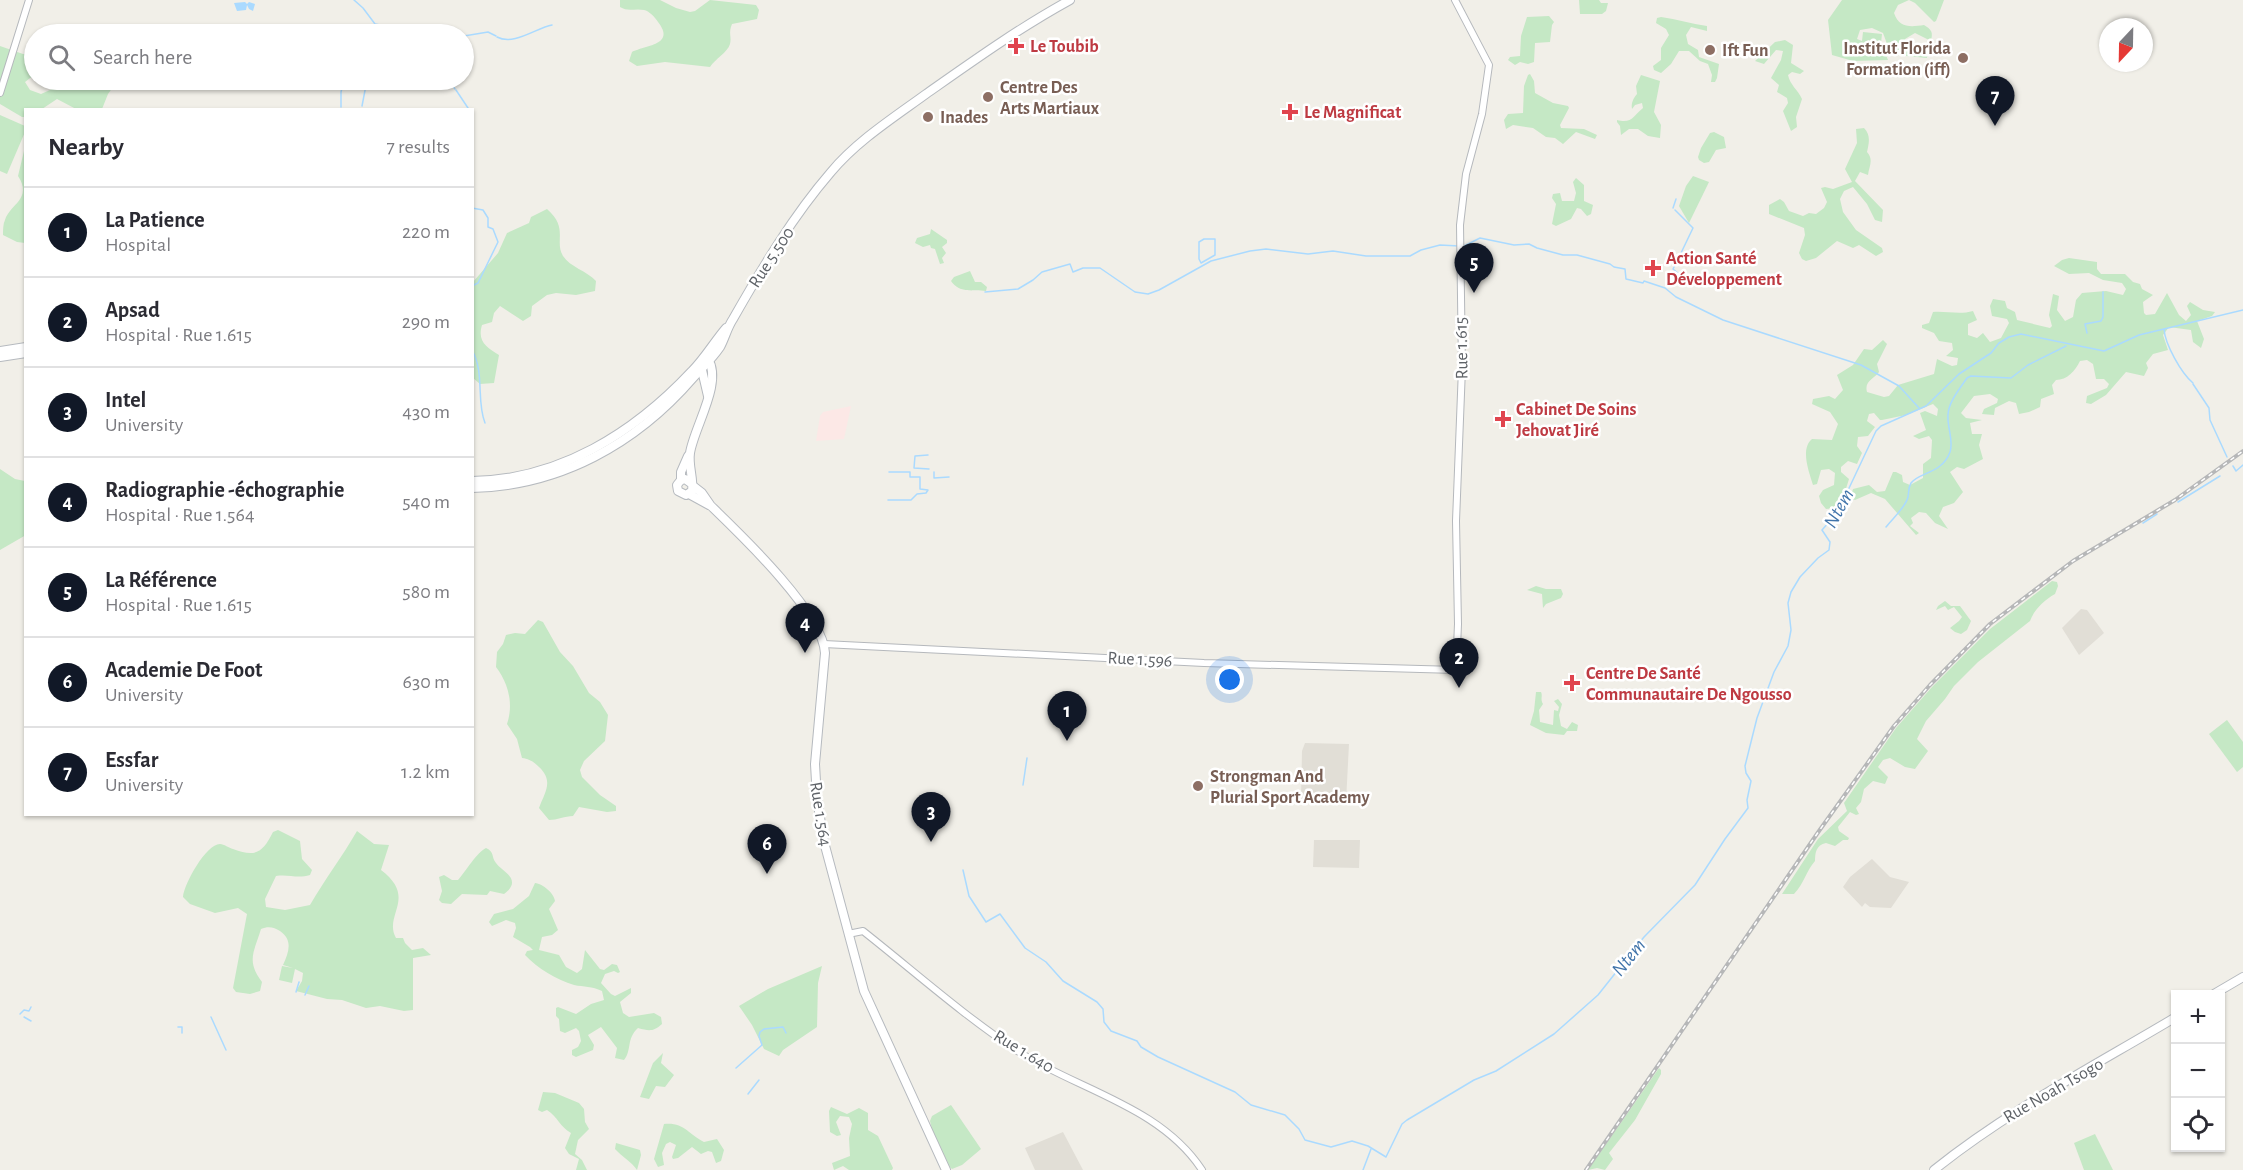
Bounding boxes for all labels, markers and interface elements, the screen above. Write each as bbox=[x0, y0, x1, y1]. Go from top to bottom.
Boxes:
north arrow bbox=[2099, 18, 2153, 72]
search box bbox=[24, 24, 474, 90]
marker: Le Toubib bbox=[1007, 37, 1025, 55]
place label: Le Toubib bbox=[1030, 38, 1099, 56]
place label: Institut Florida Formation (iff) bbox=[1843, 40, 1951, 79]
icon: search bbox=[45, 41, 78, 74]
place label: Ift Fun bbox=[1722, 42, 1768, 60]
marker: Ift Fun bbox=[1703, 43, 1717, 57]
text: Search here bbox=[93, 46, 192, 68]
marker: Institut Florida Formation (iff) bbox=[1956, 51, 1970, 65]
pin: 7 bbox=[1976, 76, 2014, 126]
place label: Centre Des Arts Martiaux bbox=[1000, 79, 1100, 118]
marker: Centre Des Arts Martiaux bbox=[981, 90, 995, 104]
marker: Le Magnificat bbox=[1281, 103, 1299, 121]
place label: Le Magnificat bbox=[1304, 104, 1401, 122]
place label: Inades bbox=[940, 109, 988, 127]
marker: Inades bbox=[921, 110, 935, 124]
text: Nearby bbox=[48, 134, 124, 160]
text: 7 results bbox=[386, 137, 450, 157]
text: La Patience bbox=[105, 209, 205, 231]
text: 1 bbox=[64, 222, 71, 242]
text: 220 m bbox=[402, 222, 450, 242]
street label: Rue 5.500 bbox=[746, 224, 798, 291]
text: Hospital bbox=[105, 235, 171, 255]
pin: 5 bbox=[1454, 244, 1494, 293]
place label: Action Santé Développement bbox=[1666, 250, 1782, 289]
marker: Action Santé Développement bbox=[1644, 259, 1662, 277]
text: Apsad bbox=[105, 299, 160, 321]
text: 2 bbox=[63, 312, 72, 332]
text: 290 m bbox=[402, 312, 450, 332]
street label: Rue 1.615 bbox=[1452, 317, 1472, 379]
text: Hospital · Rue 1.615 bbox=[105, 325, 252, 345]
text: Intel bbox=[105, 389, 146, 411]
place label: Cabinet De Soins Jehovat Jiré bbox=[1516, 401, 1637, 440]
text: 3 bbox=[63, 402, 72, 422]
text: 430 m bbox=[402, 402, 450, 422]
marker: Cabinet De Soins Jehovat Jiré bbox=[1494, 410, 1512, 428]
text: University bbox=[105, 415, 183, 435]
text: Radiographie -échographie bbox=[105, 479, 344, 501]
water label: Ntem bbox=[1820, 486, 1858, 531]
text: 4 bbox=[62, 492, 73, 512]
text: 540 m bbox=[402, 492, 450, 512]
text: Hospital · Rue 1.564 bbox=[105, 505, 255, 525]
text: La Référence bbox=[105, 569, 217, 591]
text: 5 bbox=[63, 582, 72, 602]
text: 580 m bbox=[402, 582, 450, 602]
text: Hospital · Rue 1.615 bbox=[105, 595, 252, 615]
pin: 4 bbox=[786, 604, 824, 653]
pin: 2 bbox=[1440, 638, 1478, 688]
street label: Rue 1.596 bbox=[1107, 649, 1173, 671]
text: Academie De Foot bbox=[105, 659, 262, 681]
your location bbox=[1215, 665, 1244, 694]
place label: Centre De Santé Communautaire De Ngousso bbox=[1586, 665, 1792, 704]
text: 6 bbox=[63, 672, 72, 692]
text: 630 m bbox=[403, 672, 450, 692]
marker: Centre De Santé Communautaire De Ngousso bbox=[1563, 674, 1581, 692]
text: University bbox=[105, 685, 183, 705]
pin: 1 bbox=[1048, 692, 1086, 741]
text: Essfar bbox=[105, 749, 158, 771]
text: 7 bbox=[63, 762, 72, 782]
text: 1.2 km bbox=[401, 762, 450, 782]
place label: Strongman And Plurial Sport Academy bbox=[1210, 768, 1370, 807]
text: University bbox=[105, 775, 183, 795]
marker: Strongman And Plurial Sport Academy bbox=[1191, 779, 1205, 793]
street label: Rue 1.564 bbox=[806, 781, 834, 848]
pin: 3 bbox=[912, 792, 950, 842]
pin: 6 bbox=[748, 824, 786, 874]
water label: Ntem bbox=[1608, 935, 1649, 980]
map controls bbox=[2171, 990, 2225, 1152]
button: + bbox=[2171, 990, 2225, 1044]
street label: Rue 1.640 bbox=[990, 1027, 1057, 1077]
button: − bbox=[2171, 1044, 2225, 1098]
street label: Rue Noah Tsogo bbox=[2000, 1055, 2107, 1127]
button: locate bbox=[2171, 1098, 2225, 1152]

